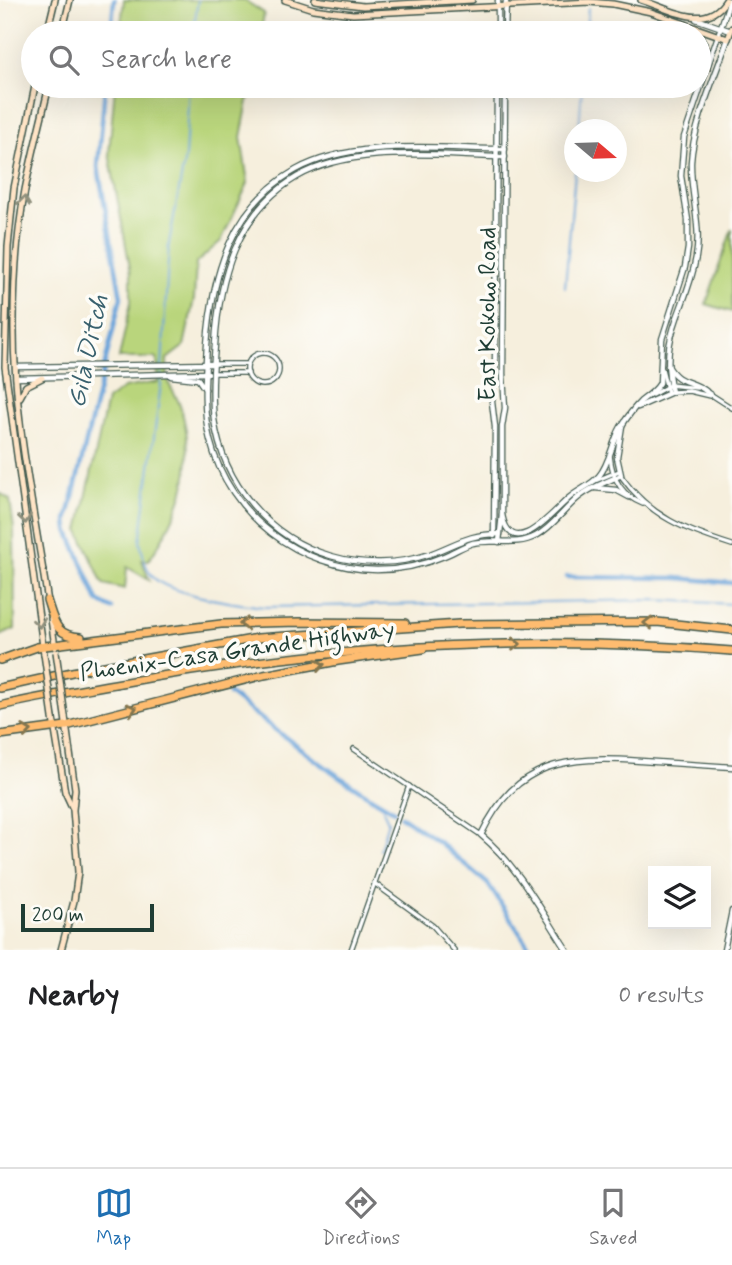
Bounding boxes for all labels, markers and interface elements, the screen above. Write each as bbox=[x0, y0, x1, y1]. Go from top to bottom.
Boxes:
search box bbox=[21, 21, 711, 98]
icon: search bbox=[45, 41, 83, 79]
text: Search here bbox=[101, 43, 232, 77]
north arrow bbox=[564, 119, 627, 182]
one-way arrow bbox=[16, 195, 31, 207]
street label: East Kokoho Road bbox=[473, 227, 504, 401]
water label: Gila Ditch bbox=[60, 292, 118, 411]
one-way arrow bbox=[17, 513, 32, 525]
street label: Phoenix-Casa Grande Highway bbox=[78, 614, 397, 692]
one-way arrow bbox=[642, 615, 653, 631]
one-way arrow bbox=[238, 616, 249, 631]
one-way arrow bbox=[32, 618, 47, 629]
one-way arrow bbox=[511, 636, 522, 651]
one-way arrow bbox=[314, 658, 326, 673]
one-way arrow bbox=[126, 702, 138, 717]
one-way arrow bbox=[21, 724, 33, 739]
map controls bbox=[648, 866, 711, 929]
button: layers bbox=[648, 866, 711, 929]
scale bar bbox=[21, 901, 154, 933]
text: 200 m bbox=[32, 903, 84, 928]
text: Nearby bbox=[28, 976, 119, 1015]
text: 0 results bbox=[618, 981, 704, 1011]
tab: Map bbox=[95, 1184, 133, 1251]
tab: Directions bbox=[322, 1184, 400, 1251]
tab: Saved bbox=[589, 1184, 637, 1251]

